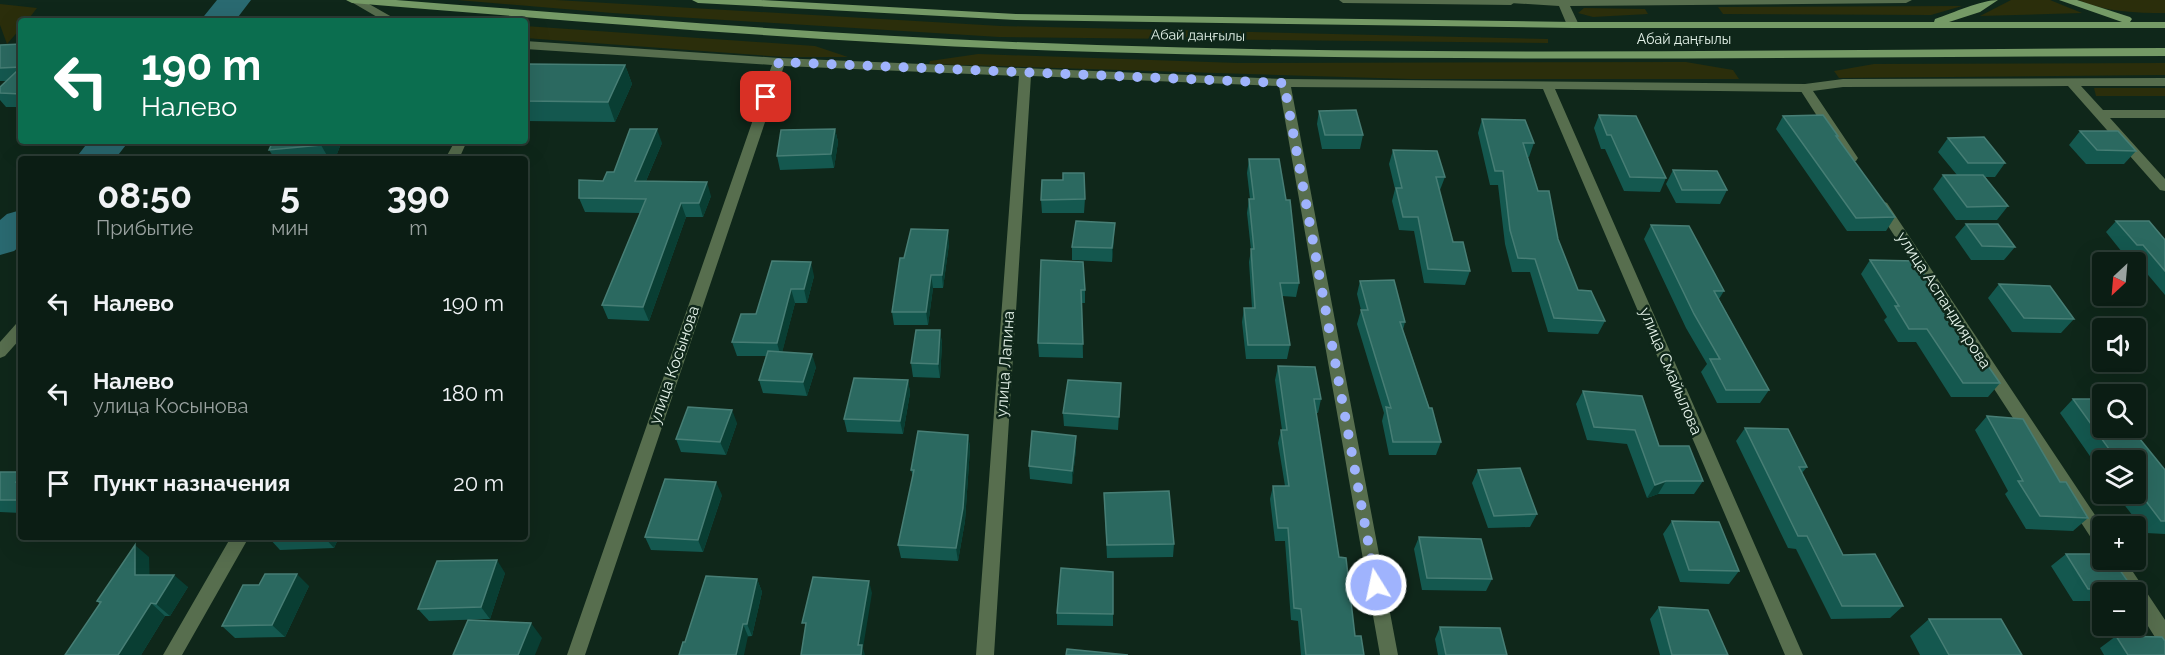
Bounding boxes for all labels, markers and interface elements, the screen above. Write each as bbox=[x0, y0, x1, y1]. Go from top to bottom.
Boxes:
street label: Абай даңғылы bbox=[1151, 26, 1245, 44]
street label: Абай даңғылы bbox=[1637, 31, 1731, 47]
text: 190 m bbox=[141, 41, 261, 90]
icon: left bbox=[42, 42, 120, 120]
pin bbox=[740, 71, 791, 122]
icon: arrive bbox=[749, 80, 782, 113]
text: Налево bbox=[141, 91, 237, 122]
text: 08:50 bbox=[97, 174, 192, 216]
text: 5 bbox=[280, 174, 300, 216]
text: 390 bbox=[387, 174, 450, 216]
text: Прибытие bbox=[96, 216, 193, 240]
text: мин bbox=[271, 216, 309, 240]
text: m bbox=[409, 216, 428, 240]
street label: улица Аспандиярова bbox=[1893, 228, 1995, 372]
north arrow bbox=[2092, 252, 2146, 306]
map controls bbox=[2092, 252, 2146, 636]
icon: left bbox=[42, 287, 75, 320]
text: Налево bbox=[93, 290, 174, 316]
text: 190 m bbox=[442, 290, 504, 316]
street label: улица Косынова bbox=[645, 303, 703, 427]
street label: улица Смайылова bbox=[1636, 304, 1706, 438]
street label: улица Лапина bbox=[992, 310, 1018, 418]
button: sound bbox=[2092, 318, 2146, 372]
text: Налево bbox=[93, 368, 174, 394]
icon: left bbox=[42, 377, 75, 410]
text: 180 m bbox=[442, 380, 504, 406]
button: search bbox=[2092, 384, 2146, 438]
text: улица Косынова bbox=[93, 394, 248, 418]
button: layers bbox=[2092, 450, 2146, 504]
icon: arrive bbox=[42, 467, 75, 500]
text: Пункт назначения bbox=[93, 470, 290, 496]
text: 20 m bbox=[453, 470, 504, 496]
button: + bbox=[2092, 516, 2146, 570]
position arrow bbox=[1344, 553, 1408, 617]
button: − bbox=[2092, 582, 2146, 636]

